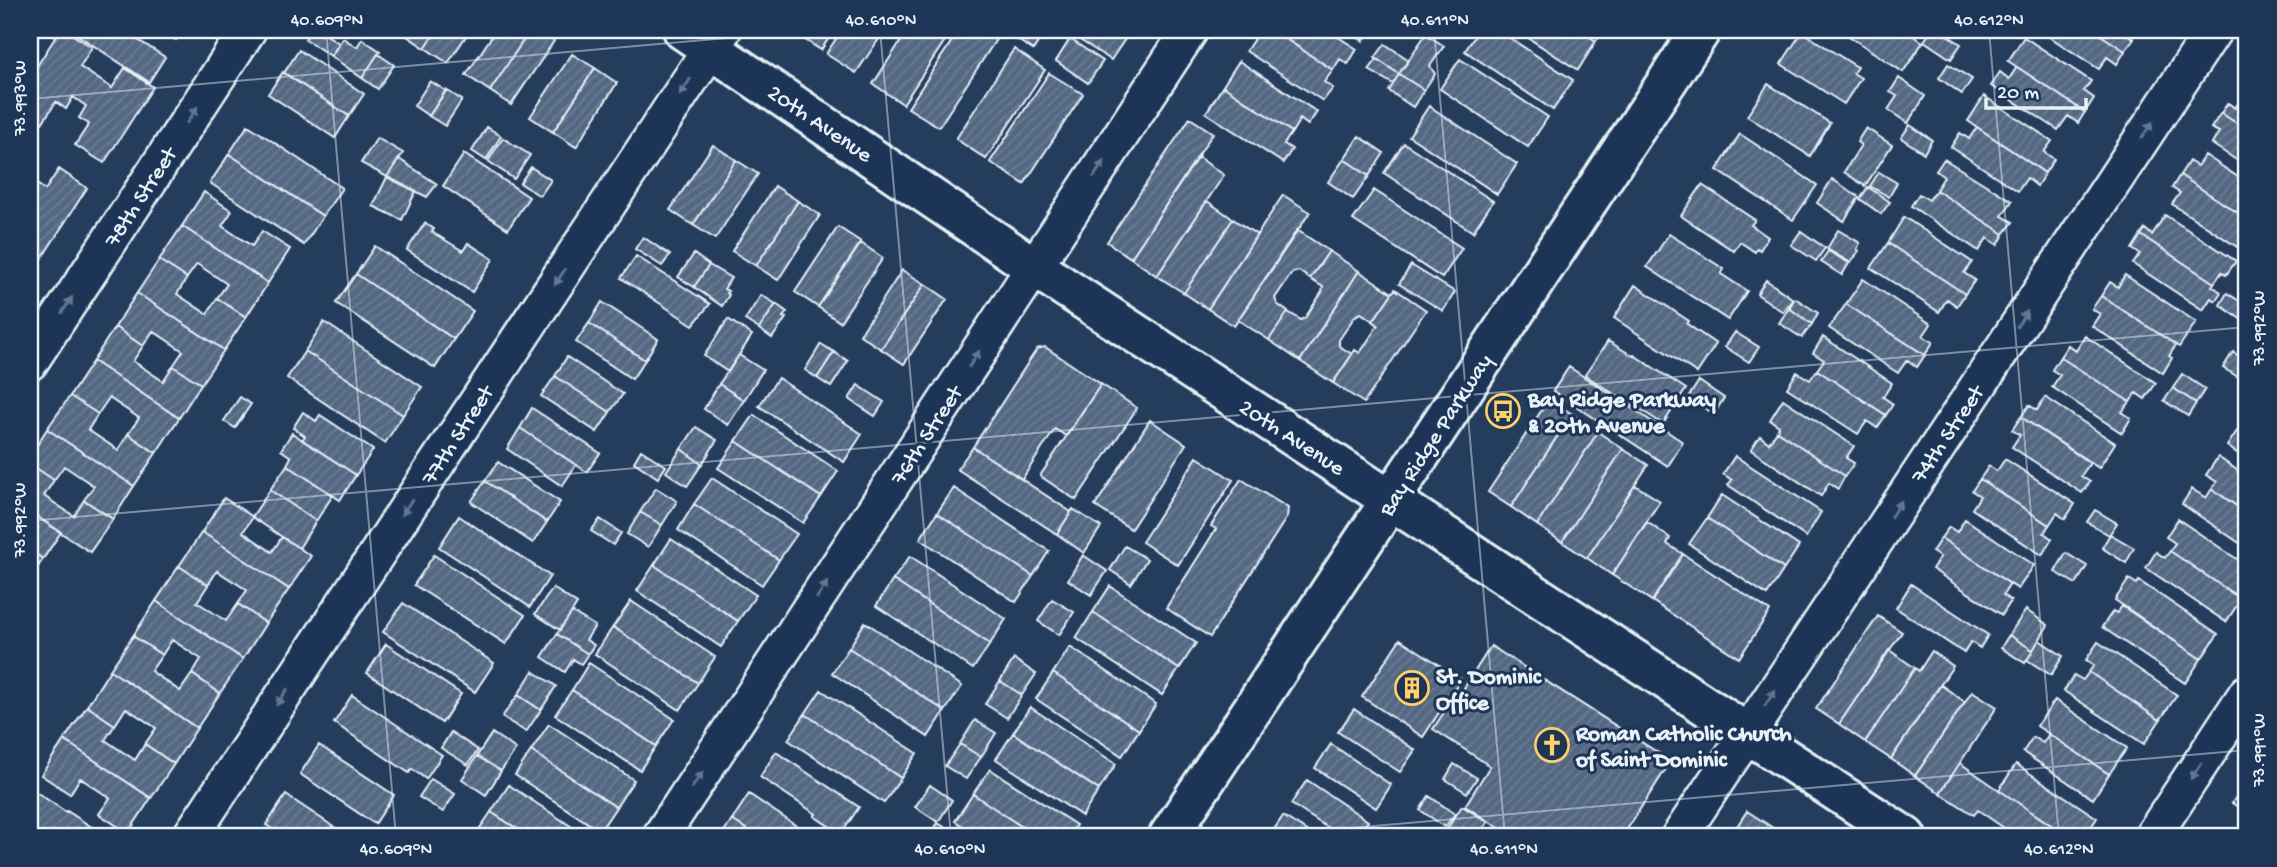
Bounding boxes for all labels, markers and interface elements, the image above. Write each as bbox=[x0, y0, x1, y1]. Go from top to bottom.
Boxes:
text: 40.609°N bbox=[291, 11, 363, 32]
text: 40.610°N bbox=[846, 11, 916, 32]
text: 40.611°N bbox=[1401, 11, 1469, 32]
text: 40.612°N bbox=[1954, 11, 2024, 32]
text: 73.993°W bbox=[11, 60, 32, 137]
scale bar bbox=[1986, 66, 2086, 110]
one-way arrow bbox=[678, 78, 692, 96]
street label: 20th Avenue bbox=[761, 80, 878, 170]
text: 20 m bbox=[1997, 82, 2039, 107]
one-way arrow bbox=[185, 105, 198, 124]
one-way arrow bbox=[2141, 120, 2154, 139]
street label: 78th Street bbox=[99, 142, 185, 254]
one-way arrow bbox=[1092, 160, 1106, 178]
one-way arrow bbox=[553, 267, 566, 286]
text: 73.992°W bbox=[2250, 291, 2271, 366]
one-way arrow bbox=[61, 295, 74, 314]
one-way arrow bbox=[2015, 309, 2028, 329]
one-way arrow bbox=[968, 350, 981, 369]
street label: Bay Ridge Parkway bbox=[1374, 350, 1499, 523]
street label: 77th Street bbox=[416, 380, 502, 491]
street label: 76th Street bbox=[886, 380, 971, 491]
street label: 74th Street bbox=[1906, 380, 1992, 490]
place label: Bay Ridge Parkway & 20th Avenue bbox=[1527, 388, 1717, 441]
bus stop icon: Bay Ridge Parkway & 20th Avenue bbox=[1484, 392, 1522, 430]
street label: 20th Avenue bbox=[1233, 395, 1350, 484]
text: 73.992°W bbox=[11, 483, 32, 558]
one-way arrow bbox=[401, 498, 414, 517]
one-way arrow bbox=[1889, 500, 1903, 518]
one-way arrow bbox=[816, 581, 829, 600]
place label: St. Dominic Office bbox=[1436, 665, 1542, 718]
building icon: St. Dominic Office bbox=[1393, 669, 1431, 707]
one-way arrow bbox=[276, 688, 289, 707]
one-way arrow bbox=[1763, 689, 1776, 708]
text: 73.991°W bbox=[2250, 713, 2271, 788]
place label: Roman Catholic Church of Saint Dominic bbox=[1575, 722, 1792, 775]
church icon: Roman Catholic Church of Saint Dominic bbox=[1533, 726, 1571, 764]
one-way arrow bbox=[2189, 762, 2203, 780]
one-way arrow bbox=[690, 771, 704, 789]
text: 40.609°N bbox=[360, 840, 432, 861]
text: 40.610°N bbox=[915, 840, 985, 861]
text: 40.611°N bbox=[1470, 840, 1538, 861]
text: 40.612°N bbox=[2024, 840, 2094, 861]

